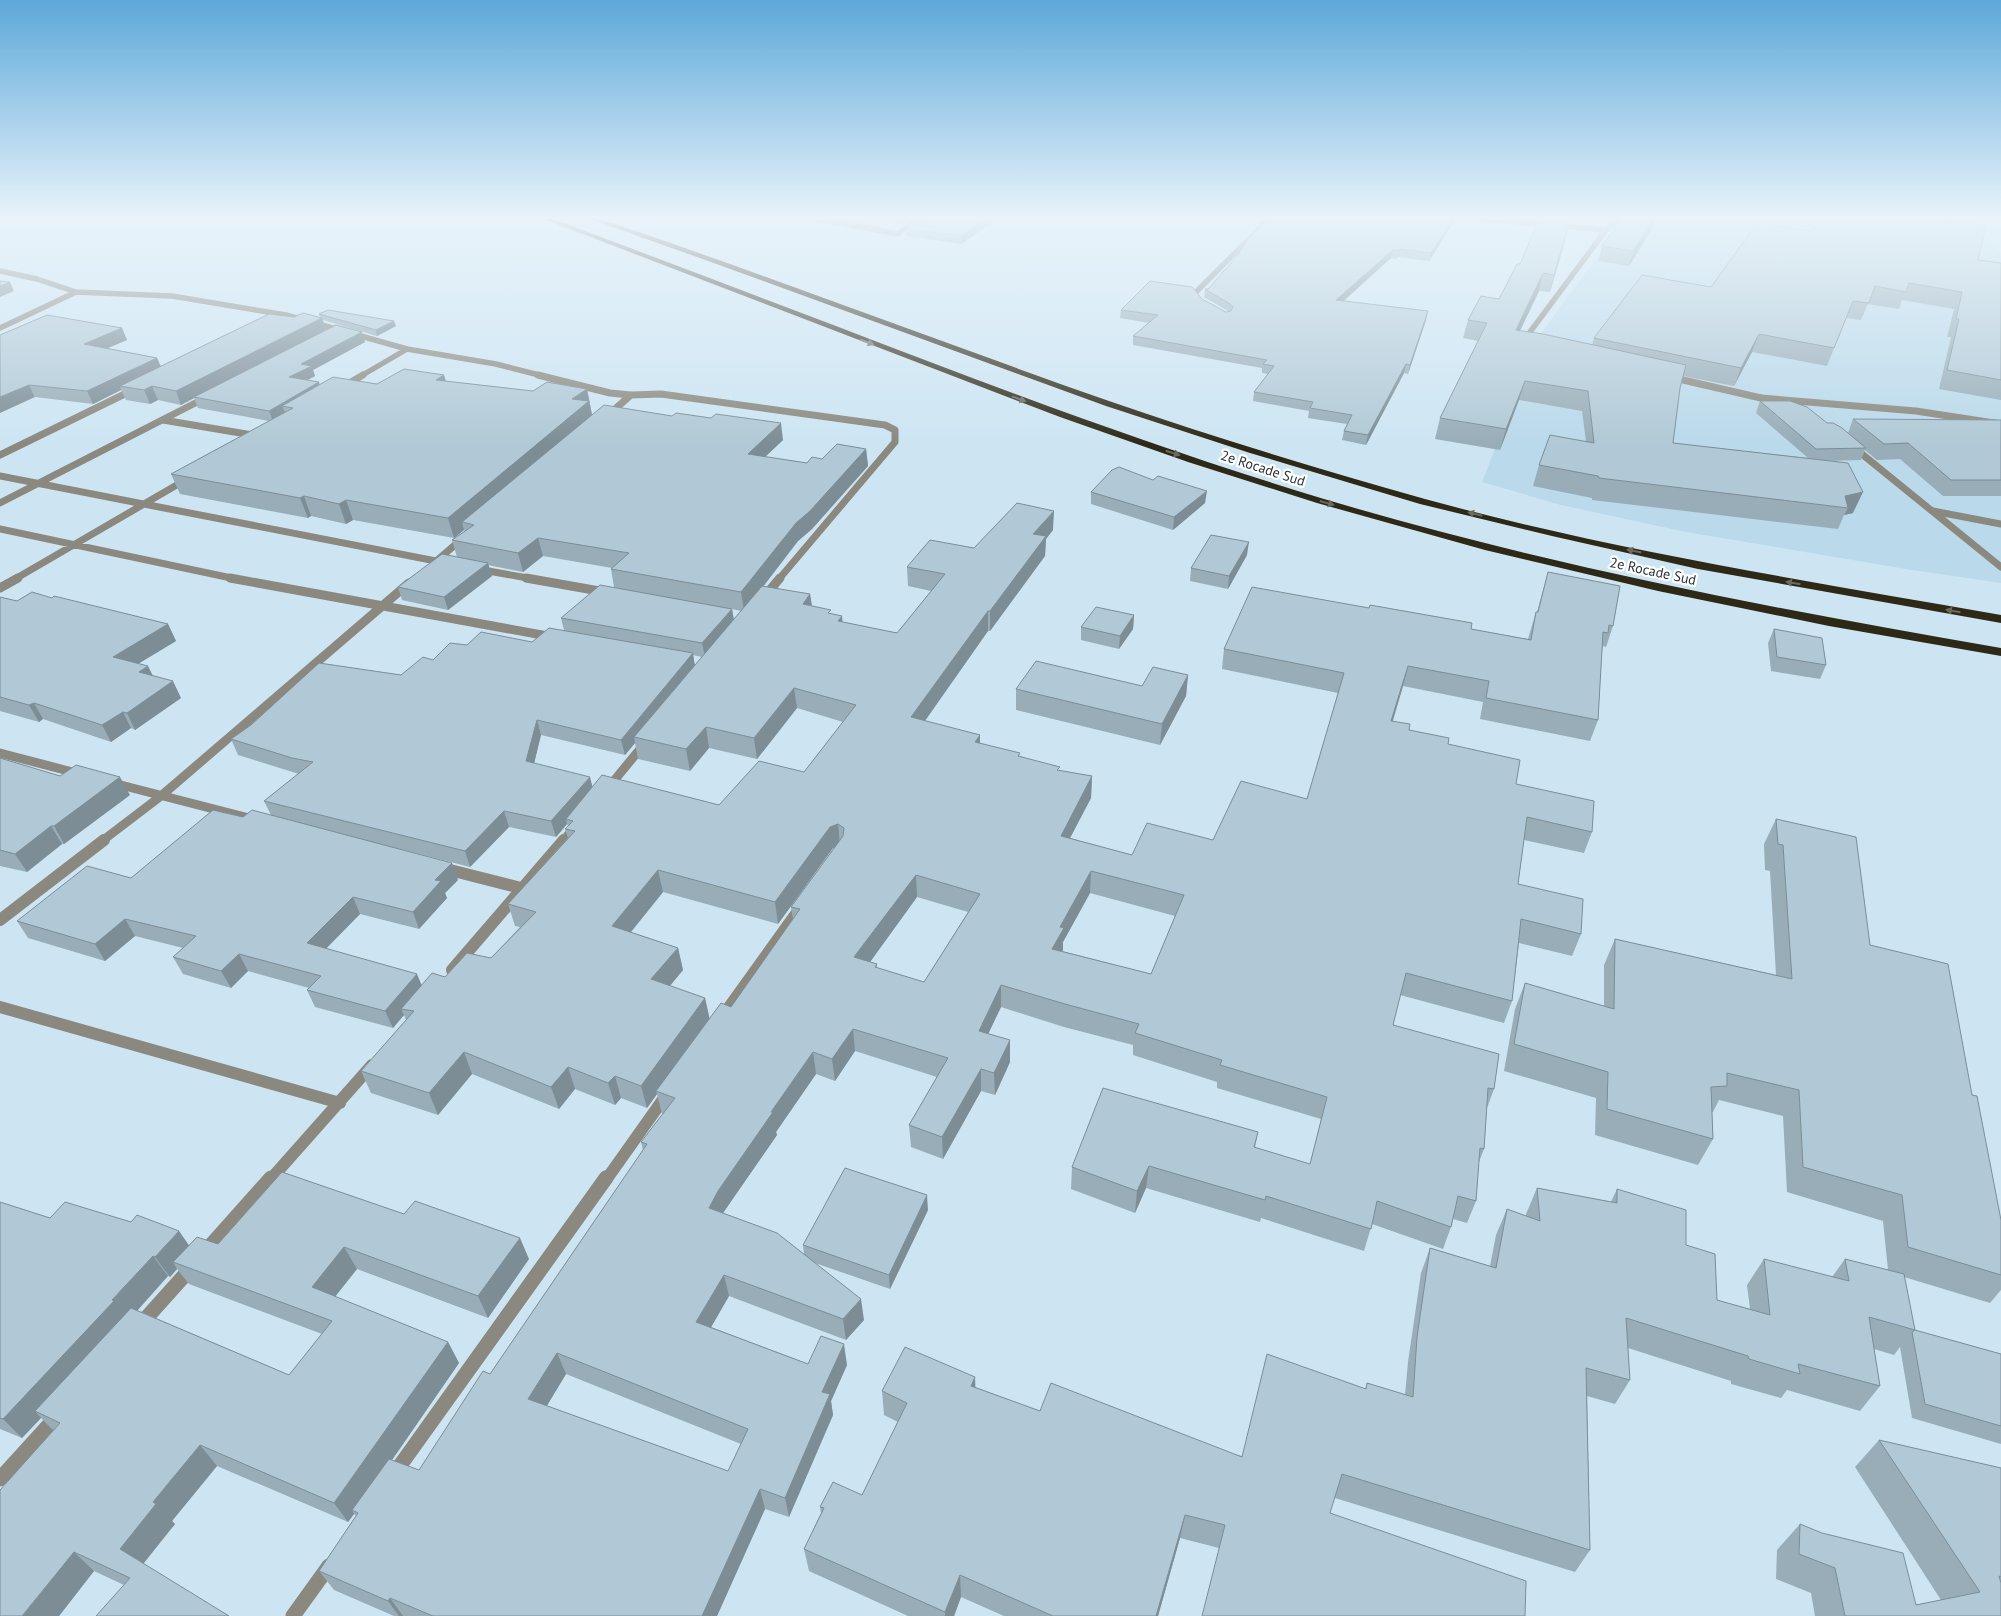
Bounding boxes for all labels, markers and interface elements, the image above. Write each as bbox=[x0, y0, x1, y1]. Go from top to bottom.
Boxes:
one-way arrow bbox=[860, 338, 875, 346]
one-way arrow bbox=[1012, 395, 1027, 403]
street label: 2e Rocade Sud bbox=[1218, 446, 1308, 490]
one-way arrow bbox=[1165, 450, 1180, 457]
one-way arrow bbox=[1320, 500, 1335, 508]
one-way arrow bbox=[1468, 510, 1483, 518]
one-way arrow bbox=[1626, 547, 1641, 555]
street label: 2e Rocade Sud bbox=[1608, 553, 1698, 589]
one-way arrow bbox=[1785, 578, 1801, 586]
one-way arrow bbox=[1945, 607, 1961, 615]

